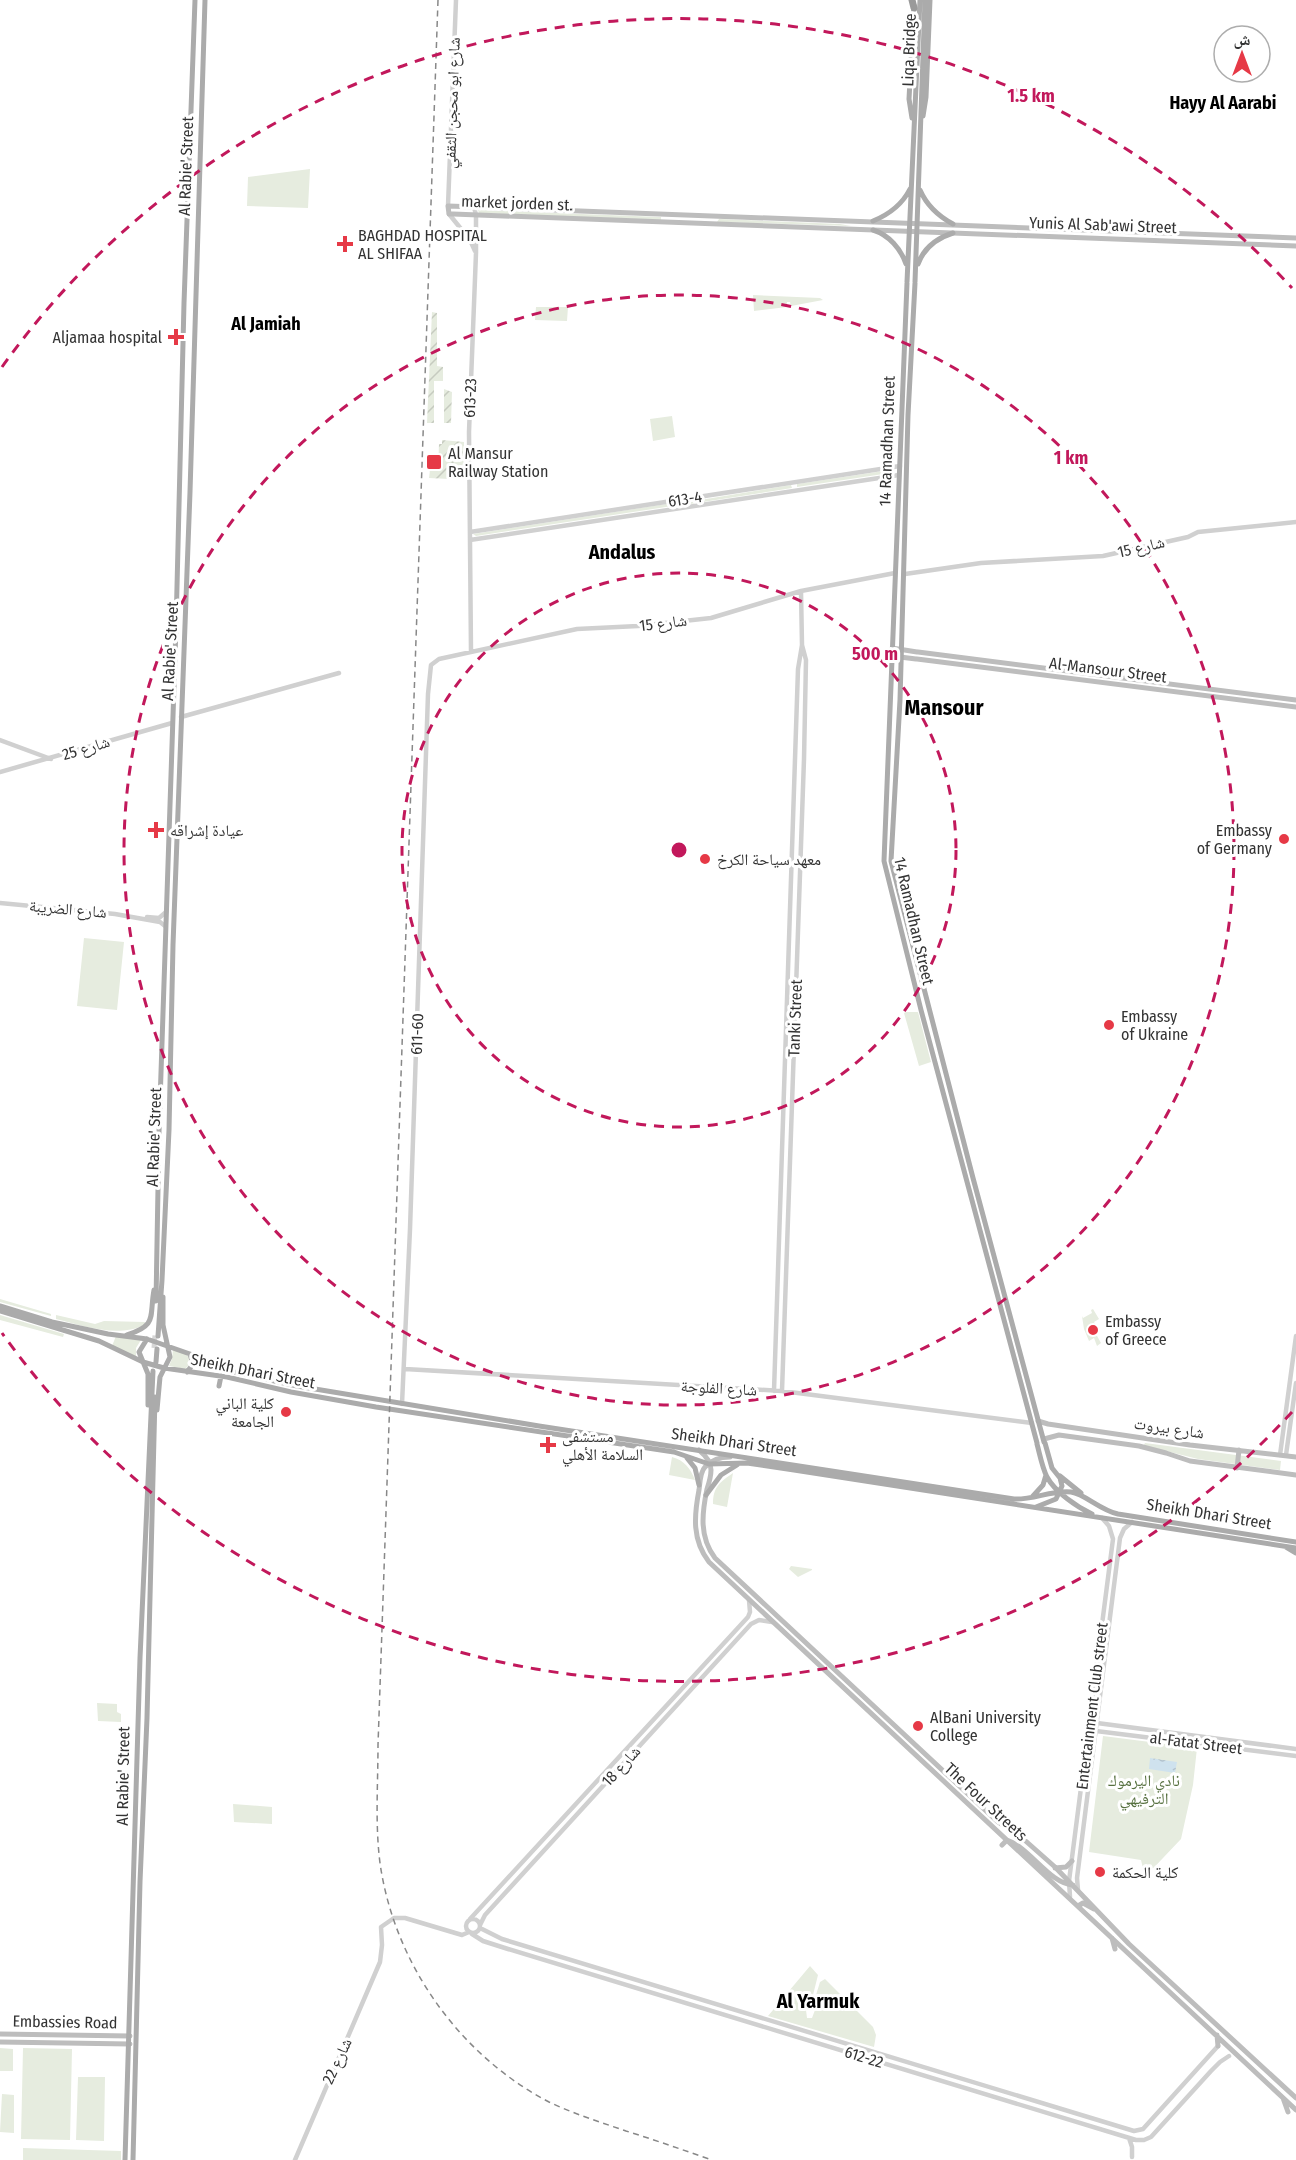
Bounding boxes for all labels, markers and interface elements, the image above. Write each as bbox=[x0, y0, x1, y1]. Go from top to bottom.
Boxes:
street label: Liqa Bridge bbox=[898, 13, 920, 87]
north arrow bbox=[1212, 24, 1272, 84]
text: ش bbox=[1234, 30, 1251, 49]
street label: شارع ابو محجن الثقفي bbox=[440, 37, 467, 169]
text: 1.5 km bbox=[1007, 85, 1055, 107]
district label: Hayy Al Aarabi bbox=[1170, 92, 1277, 114]
street label: Al Rabie' Street bbox=[175, 115, 197, 216]
street label: market jorden st. bbox=[461, 192, 573, 214]
street label: Yunis Al Sab'awi Street bbox=[1029, 213, 1178, 237]
place label: BAGHDAD HOSPITAL AL SHIFAA bbox=[358, 226, 487, 263]
marker: BAGHDAD HOSPITAL AL SHIFAA bbox=[336, 235, 354, 253]
district label: Al Jamiah bbox=[230, 313, 301, 335]
place label: Aljamaa hospital bbox=[53, 328, 162, 347]
marker: Aljamaa hospital bbox=[167, 328, 185, 346]
street label: 14 Ramadhan Street bbox=[875, 375, 899, 507]
street label: 613-23 bbox=[460, 378, 480, 418]
place label: Al Mansur Railway Station bbox=[448, 444, 548, 481]
text: 1 km bbox=[1054, 447, 1088, 469]
marker: Al Mansur Railway Station bbox=[425, 453, 443, 471]
street label: 613-4 bbox=[667, 487, 704, 511]
street label: شارع 15 bbox=[1116, 532, 1167, 563]
district label: Andalus bbox=[588, 540, 656, 564]
street label: Al Rabie' Street bbox=[158, 600, 182, 701]
street label: شارع 15 bbox=[638, 611, 688, 636]
text: 500 m bbox=[852, 643, 898, 665]
street label: Al-Mansour Street bbox=[1048, 653, 1169, 687]
district label: Mansour bbox=[904, 694, 985, 721]
street label: شارع 25 bbox=[60, 732, 112, 765]
marker: عيادة إشراقه bbox=[147, 821, 165, 839]
place label: عيادة إشراقه bbox=[170, 821, 243, 840]
place label: Embassy of Germany bbox=[1197, 821, 1273, 858]
marker: Embassy of Germany bbox=[1277, 832, 1291, 846]
centre of rings bbox=[669, 840, 689, 860]
place label: معهد سياحة الكرخ bbox=[717, 850, 821, 870]
marker: معهد سياحة الكرخ bbox=[698, 852, 712, 866]
street label: 14 Ramadhan Street bbox=[890, 855, 938, 988]
street label: شارع الضريبة bbox=[28, 896, 108, 923]
street label: Tanki Street bbox=[784, 978, 806, 1057]
place label: Embassy of Ukraine bbox=[1121, 1007, 1188, 1044]
street label: 611-60 bbox=[407, 1013, 427, 1055]
marker: Embassy of Ukraine bbox=[1102, 1018, 1116, 1032]
street label: Al Rabie' Street bbox=[143, 1086, 165, 1187]
place label: Embassy of Greece bbox=[1105, 1312, 1167, 1349]
marker: Embassy of Greece bbox=[1086, 1323, 1100, 1337]
street label: Sheikh Dhari Street bbox=[189, 1350, 318, 1393]
street label: شارع الفلوجة bbox=[680, 1377, 758, 1400]
place label: كلية الباني الجامعة bbox=[215, 1394, 274, 1431]
marker: كلية الباني الجامعة bbox=[279, 1405, 293, 1419]
street label: شارع بيروت bbox=[1133, 1414, 1205, 1443]
street label: Sheikh Dhari Street bbox=[670, 1424, 799, 1460]
place label: مستشفى السلامة الأهلي bbox=[562, 1427, 643, 1467]
marker: مستشفى السلامة الأهلي bbox=[539, 1436, 557, 1454]
street label: Sheikh Dhari Street bbox=[1145, 1495, 1274, 1533]
street label: Entertainment Club street bbox=[1072, 1621, 1112, 1791]
place label: AlBani University College bbox=[930, 1708, 1042, 1745]
marker: AlBani University College bbox=[911, 1719, 925, 1733]
street label: Al Rabie' Street bbox=[113, 1725, 133, 1826]
street label: al-Fatat Street bbox=[1149, 1728, 1244, 1758]
street label: شارع 18 bbox=[598, 1742, 645, 1791]
street label: The Four Streets bbox=[941, 1759, 1031, 1845]
park label: نادي اليرموك الترفيهي bbox=[1108, 1771, 1180, 1811]
place label: كلية الحكمة bbox=[1112, 1863, 1179, 1882]
marker: كلية الحكمة bbox=[1093, 1865, 1107, 1879]
district label: Al Yarmuk bbox=[776, 1989, 860, 2013]
street label: Embassies Road bbox=[12, 2012, 118, 2032]
street label: شارع 22 bbox=[318, 2035, 357, 2087]
street label: 612-22 bbox=[842, 2042, 886, 2072]

